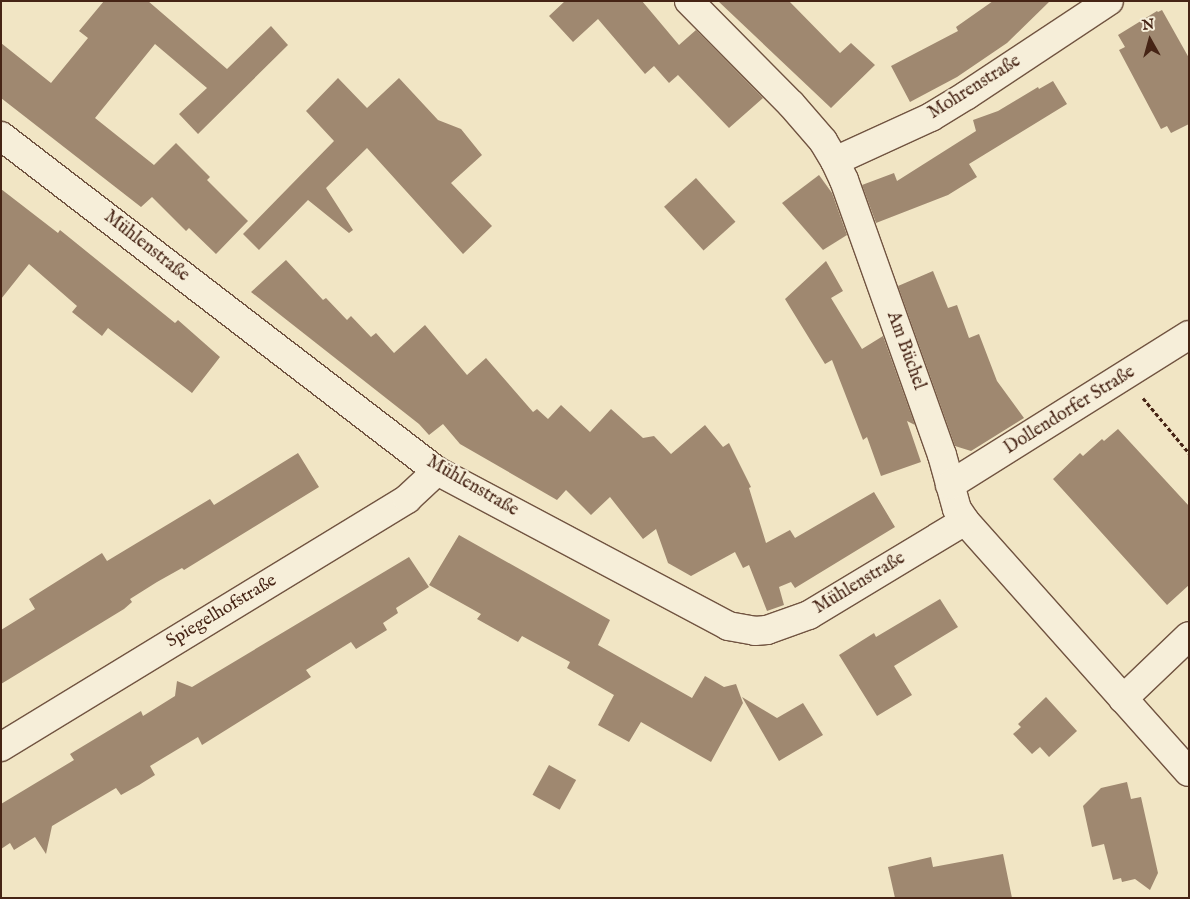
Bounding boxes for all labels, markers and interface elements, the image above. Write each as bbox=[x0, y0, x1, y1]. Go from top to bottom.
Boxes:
north arrow bbox=[1125, 15, 1175, 65]
text: N bbox=[1141, 15, 1155, 35]
street label: Mohrenstraße bbox=[925, 51, 1025, 125]
street label: Mühlenstraße bbox=[99, 207, 193, 287]
street label: Am Büchel bbox=[881, 309, 929, 393]
street label: Dollendorfer Straße bbox=[1001, 362, 1139, 460]
street label: Mühlenstraße bbox=[422, 452, 522, 522]
street label: Mühlenstraße bbox=[810, 548, 910, 620]
street label: Spiegelhofstraße bbox=[163, 571, 281, 653]

